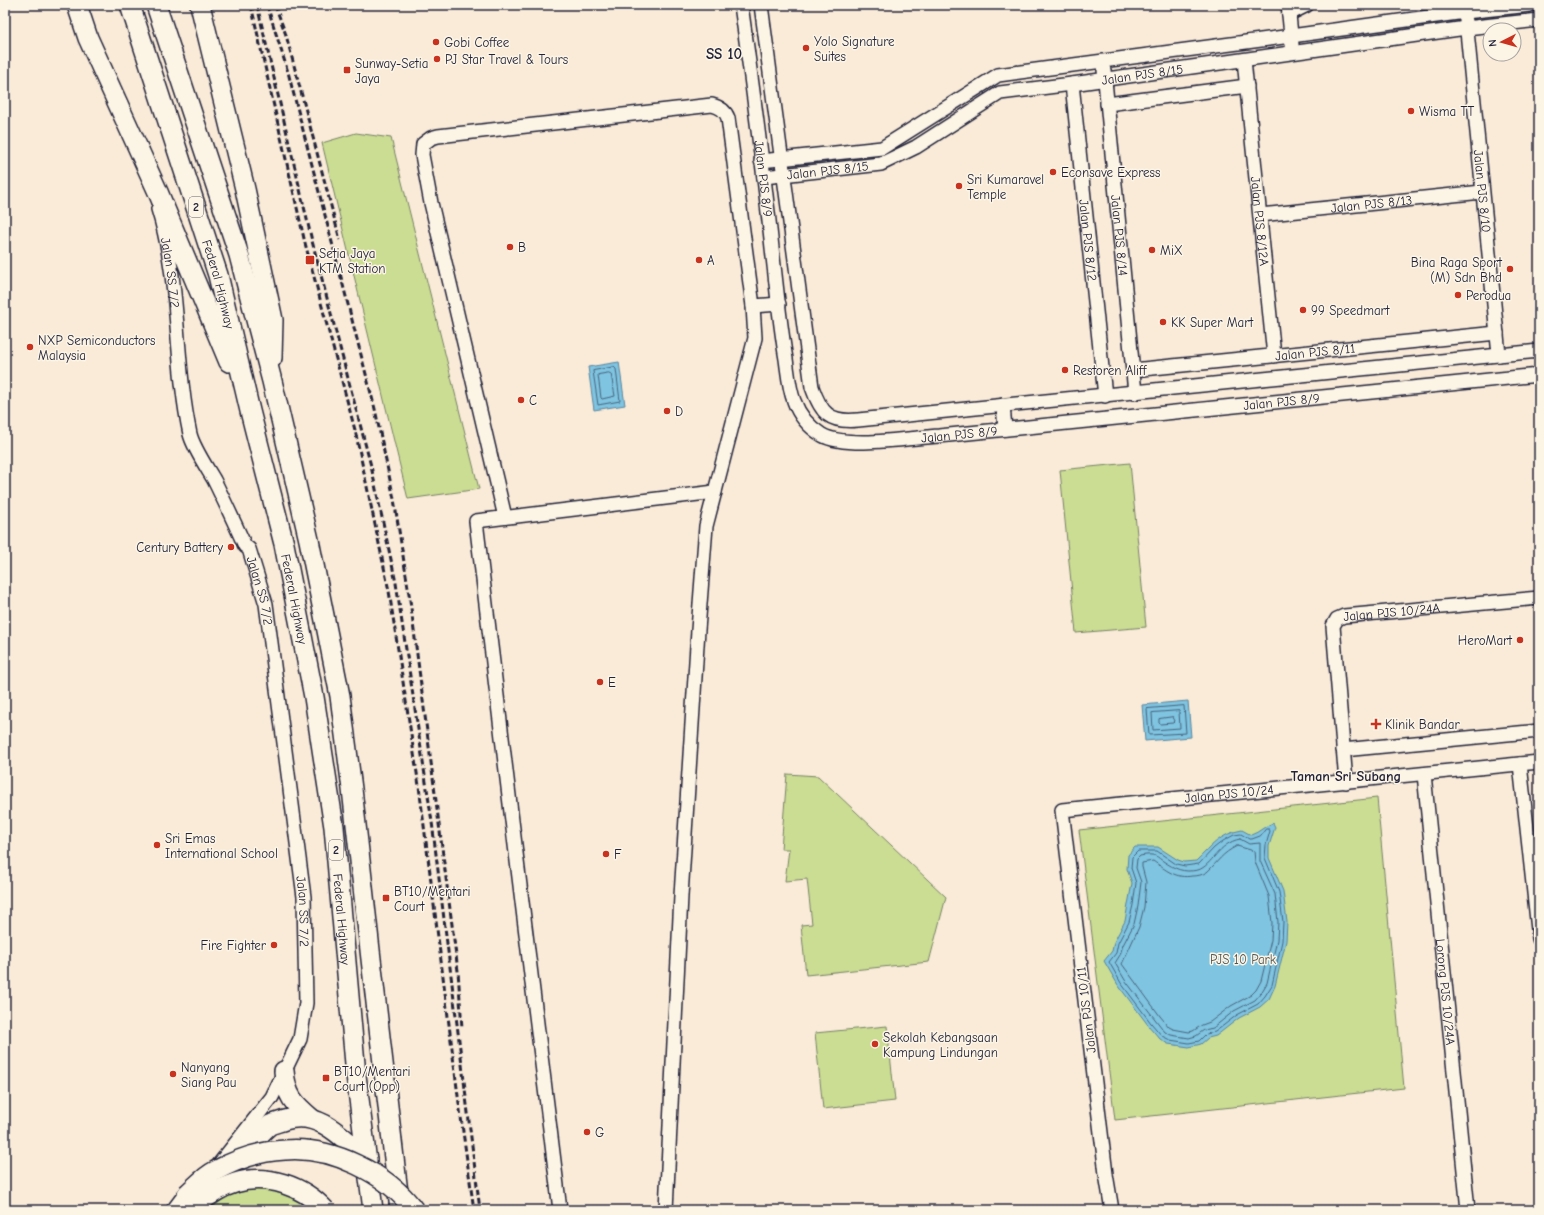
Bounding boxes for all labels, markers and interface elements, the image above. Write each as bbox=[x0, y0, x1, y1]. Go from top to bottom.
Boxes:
north arrow bbox=[1482, 22, 1522, 62]
place label: Yolo Signature Suites bbox=[814, 34, 895, 64]
place label: Gobi Coffee bbox=[444, 35, 510, 50]
marker: Gobi Coffee bbox=[431, 37, 441, 47]
text: N bbox=[1486, 39, 1499, 47]
marker: Yolo Signature Suites bbox=[801, 43, 811, 53]
district label: SS 10 bbox=[706, 45, 742, 63]
place label: PJ Star Travel & Tours bbox=[445, 52, 568, 67]
marker: PJ Star Travel & Tours bbox=[432, 54, 442, 64]
place label: Sunway-Setia Jaya bbox=[355, 56, 428, 86]
street label: Jalan PJS 8/15 bbox=[1100, 61, 1184, 87]
marker: Sunway-Setia Jaya bbox=[342, 65, 352, 75]
place label: Wisma TT bbox=[1419, 104, 1474, 119]
marker: Wisma TT bbox=[1406, 106, 1416, 116]
street label: Jalan PJS 8/9 bbox=[752, 139, 776, 218]
street label: Jalan PJS 8/10 bbox=[1471, 149, 1494, 233]
street label: Jalan PJS 8/15 bbox=[786, 158, 869, 182]
place label: Econsave Express bbox=[1061, 165, 1160, 180]
marker: Econsave Express bbox=[1048, 167, 1058, 177]
place label: Sri Kumaravel Temple bbox=[967, 172, 1044, 202]
street label: Jalan PJS 8/12A bbox=[1248, 176, 1272, 267]
marker: Sri Kumaravel Temple bbox=[954, 181, 964, 191]
street label: Jalan PJS 8/13 bbox=[1330, 192, 1413, 215]
street label: Jalan PJS 8/14 bbox=[1109, 194, 1131, 276]
road number: 2 bbox=[189, 197, 203, 217]
street label: Jalan PJS 8/12 bbox=[1077, 199, 1100, 282]
street label: Jalan SS 7/2 bbox=[158, 236, 183, 309]
street label: Federal Highway bbox=[199, 238, 238, 330]
place label: B bbox=[518, 240, 526, 255]
marker: B bbox=[505, 242, 515, 252]
place label: MiX bbox=[1160, 243, 1183, 258]
marker: MiX bbox=[1147, 245, 1157, 255]
place label: Setia Jaya KTM Station bbox=[319, 246, 385, 276]
place label: A bbox=[707, 253, 715, 268]
marker: Setia Jaya KTM Station bbox=[304, 254, 316, 266]
marker: A bbox=[694, 255, 704, 265]
place label: Bina Raga Sport (M) Sdn Bhd bbox=[1411, 255, 1503, 285]
marker: Bina Raga Sport (M) Sdn Bhd bbox=[1505, 264, 1515, 274]
place label: Perodua bbox=[1466, 288, 1511, 303]
marker: Perodua bbox=[1453, 290, 1463, 300]
place label: 99 Speedmart bbox=[1311, 303, 1391, 318]
marker: 99 Speedmart bbox=[1298, 305, 1308, 315]
place label: KK Super Mart bbox=[1171, 315, 1254, 330]
marker: KK Super Mart bbox=[1158, 317, 1168, 327]
place label: NXP Semiconductors Malaysia bbox=[38, 333, 155, 363]
street label: Jalan PJS 8/11 bbox=[1274, 340, 1356, 363]
marker: NXP Semiconductors Malaysia bbox=[25, 342, 35, 352]
place label: Restoren Aliff bbox=[1073, 363, 1148, 378]
marker: Restoren Aliff bbox=[1060, 365, 1070, 375]
street label: Jalan PJS 8/9 bbox=[1242, 390, 1321, 413]
place label: C bbox=[529, 393, 537, 408]
marker: C bbox=[516, 395, 526, 405]
place label: D bbox=[675, 404, 683, 419]
marker: D bbox=[662, 406, 672, 416]
street label: Jalan PJS 8/9 bbox=[920, 423, 998, 445]
place label: Century Battery bbox=[136, 540, 223, 555]
marker: Century Battery bbox=[226, 542, 236, 552]
street label: Federal Highway bbox=[279, 552, 311, 646]
street label: Jalan SS 7/2 bbox=[244, 554, 276, 626]
street label: Jalan PJS 10/24A bbox=[1343, 600, 1441, 624]
place label: HeroMart bbox=[1458, 633, 1513, 648]
marker: HeroMart bbox=[1515, 635, 1525, 645]
place label: E bbox=[608, 675, 616, 690]
marker: E bbox=[595, 677, 605, 687]
place label: Klinik Bandar bbox=[1385, 717, 1460, 732]
marker: Klinik Bandar bbox=[1370, 718, 1382, 730]
district label: Taman Sri Subang bbox=[1291, 768, 1401, 785]
street label: Jalan PJS 10/24 bbox=[1184, 781, 1274, 805]
place label: Sri Emas International School bbox=[165, 831, 278, 861]
marker: Sri Emas International School bbox=[152, 840, 162, 850]
road number: 2 bbox=[329, 840, 343, 860]
place label: F bbox=[614, 847, 622, 862]
marker: F bbox=[601, 849, 611, 859]
street label: Federal Highway bbox=[331, 873, 354, 966]
street label: Jalan SS 7/2 bbox=[294, 875, 312, 947]
place label: BT10/Mentari Court bbox=[394, 884, 470, 914]
marker: BT10/Mentari Court bbox=[381, 893, 391, 903]
place label: Fire Fighter bbox=[200, 938, 267, 953]
street label: Lorong PJS 10/24A bbox=[1433, 938, 1459, 1046]
marker: Fire Fighter bbox=[269, 940, 279, 950]
park label: PJS 10 Park bbox=[1210, 952, 1277, 967]
street label: Jalan PJS 10/11 bbox=[1073, 966, 1099, 1054]
place label: Sekolah Kebangsaan Kampung Lindungan bbox=[883, 1030, 998, 1060]
marker: Sekolah Kebangsaan Kampung Lindungan bbox=[870, 1039, 880, 1049]
place label: Nanyang Siang Pau bbox=[181, 1060, 236, 1090]
place label: BT10/Mentari Court (Opp) bbox=[334, 1064, 410, 1094]
marker: Nanyang Siang Pau bbox=[168, 1069, 178, 1079]
marker: BT10/Mentari Court (Opp) bbox=[321, 1073, 331, 1083]
place label: G bbox=[595, 1125, 604, 1140]
marker: G bbox=[582, 1127, 592, 1137]

